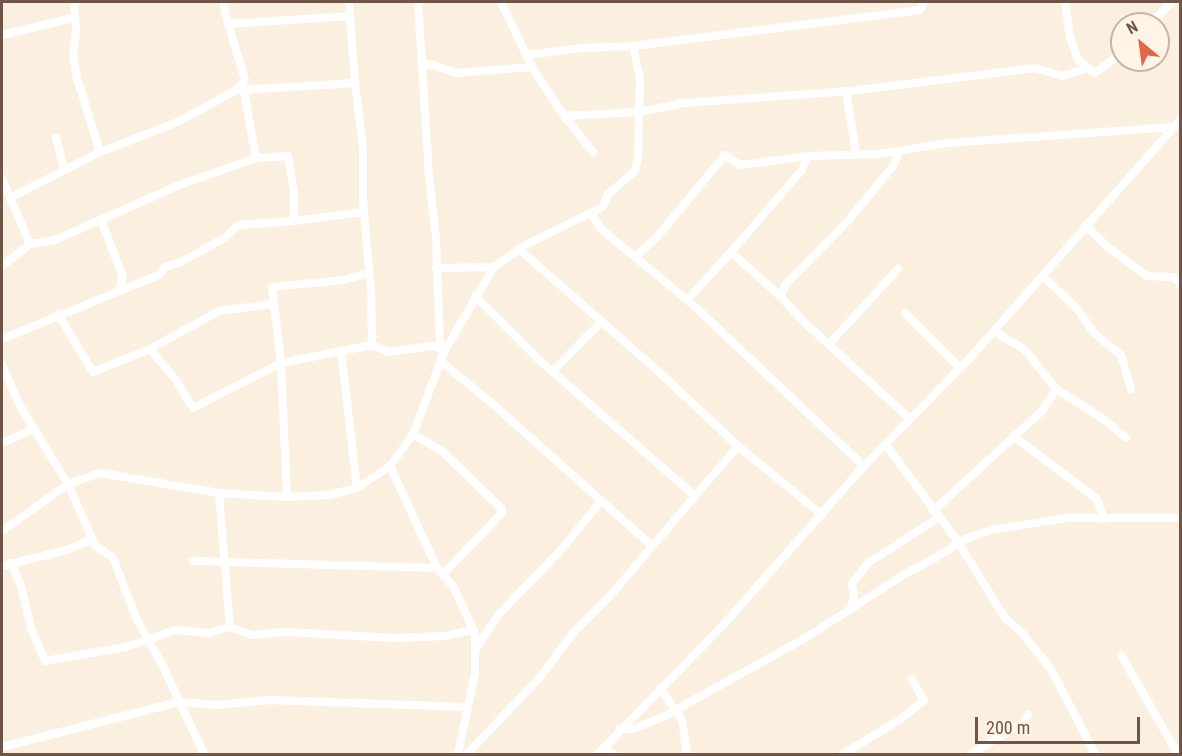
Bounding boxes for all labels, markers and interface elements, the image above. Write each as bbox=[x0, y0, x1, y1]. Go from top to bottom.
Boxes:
north arrow bbox=[1110, 12, 1170, 72]
text: N bbox=[1123, 17, 1141, 38]
scale bar bbox=[978, 705, 1143, 743]
text: 200 m bbox=[986, 717, 1030, 738]

